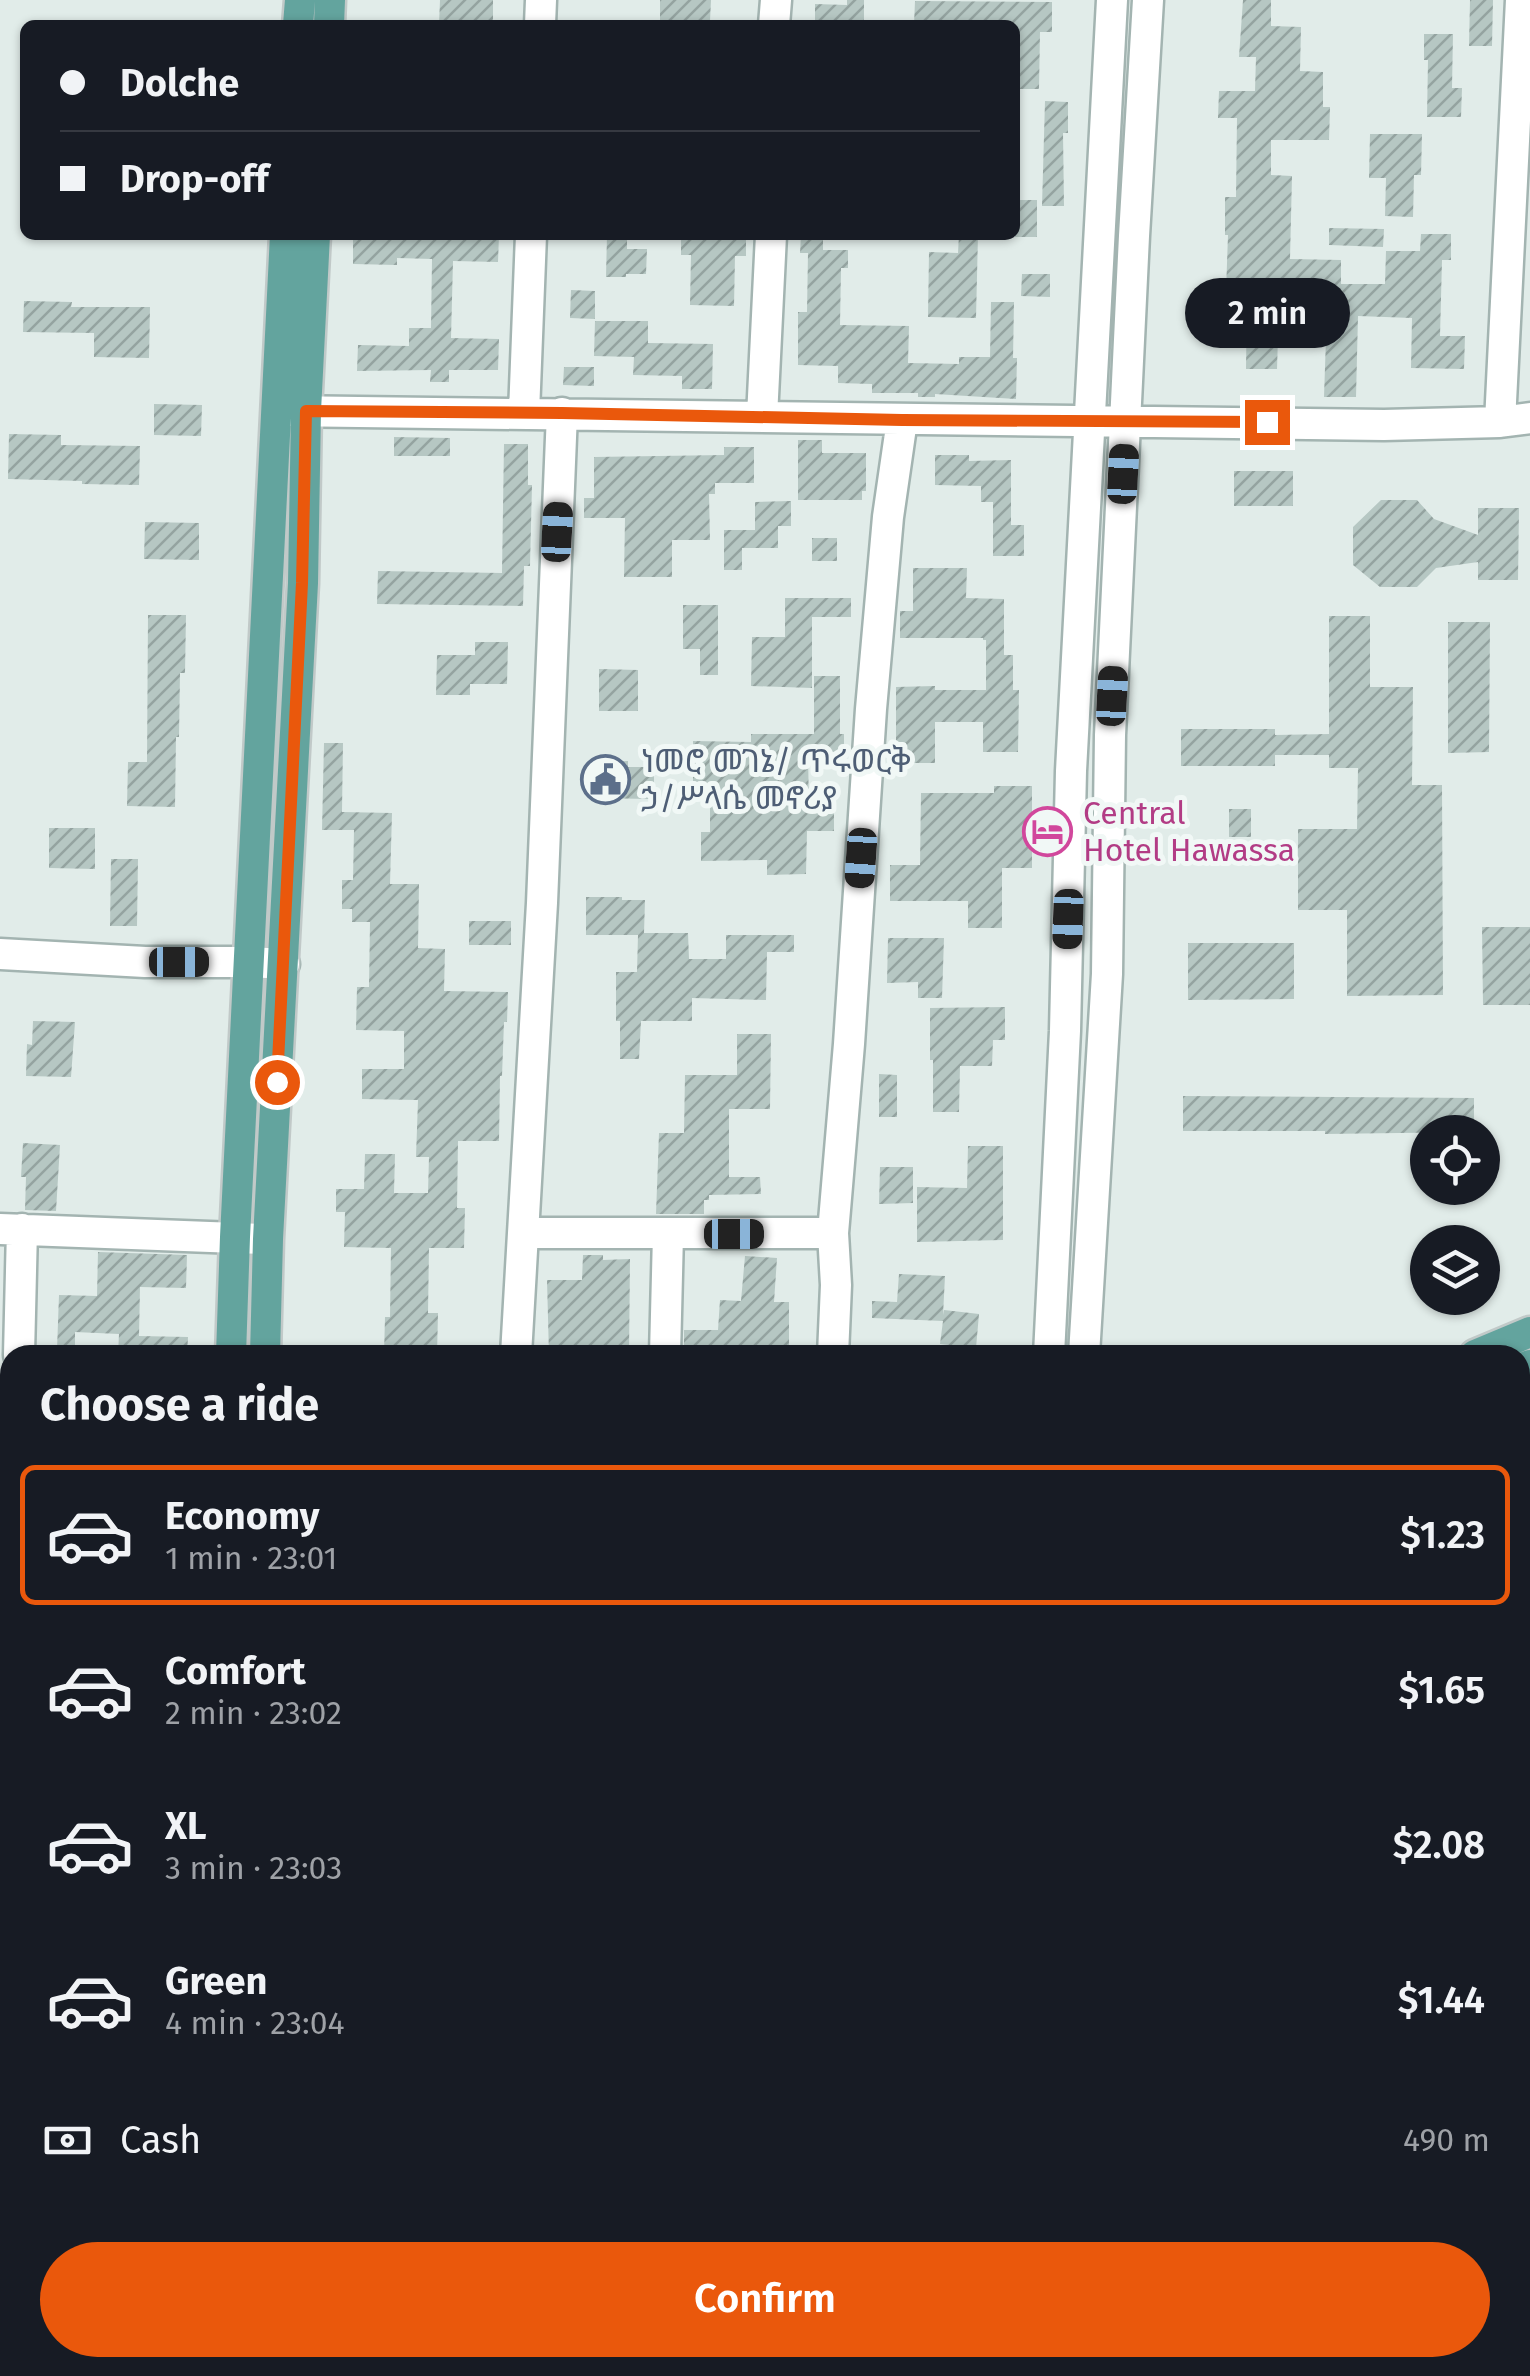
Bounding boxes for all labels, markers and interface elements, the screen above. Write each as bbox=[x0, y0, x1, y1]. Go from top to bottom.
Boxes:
text: Dolche bbox=[120, 60, 239, 106]
text: Drop-off bbox=[120, 156, 268, 202]
callout: 2 min bbox=[1184, 277, 1350, 347]
text: 2 min bbox=[1228, 294, 1307, 332]
route end bbox=[1245, 400, 1290, 445]
car bbox=[1106, 443, 1140, 505]
car bbox=[540, 501, 574, 563]
car bbox=[1095, 665, 1129, 727]
place label: ነመሮ መገኔ/ ጥሩወርቅ ኃ/ሥላሴ መኖሪያ bbox=[641, 742, 911, 817]
public building icon: ነመሮ መገኔ/ ጥሩወርቅ ኃ/ሥላሴ መኖሪያ bbox=[580, 753, 632, 805]
place label: Central Hotel Hawassa bbox=[1083, 794, 1295, 869]
hotel icon: Central Hotel Hawassa bbox=[1022, 805, 1074, 857]
car bbox=[844, 827, 878, 889]
car bbox=[1052, 888, 1084, 950]
car bbox=[149, 947, 209, 977]
route start bbox=[255, 1060, 300, 1105]
map controls bbox=[1410, 1115, 1500, 1315]
button: locate bbox=[1410, 1115, 1500, 1205]
car bbox=[704, 1219, 764, 1249]
button: layers bbox=[1410, 1225, 1500, 1315]
text: Choose a ride bbox=[40, 1378, 319, 1432]
icon: car bbox=[45, 1490, 135, 1580]
text: Economy bbox=[165, 1493, 320, 1539]
text: $1.23 bbox=[1400, 1512, 1485, 1558]
text: 1 min · 23:01 bbox=[165, 1539, 337, 1577]
icon: car bbox=[45, 1645, 135, 1735]
text: Comfort bbox=[165, 1648, 306, 1694]
text: $1.65 bbox=[1399, 1667, 1485, 1713]
text: 2 min · 23:02 bbox=[165, 1694, 342, 1732]
icon: car bbox=[45, 1800, 135, 1890]
text: XL bbox=[165, 1803, 207, 1849]
text: $2.08 bbox=[1393, 1822, 1485, 1868]
text: 3 min · 23:03 bbox=[165, 1849, 342, 1887]
icon: car bbox=[45, 1955, 135, 2045]
text: Green bbox=[165, 1958, 268, 2004]
text: $1.44 bbox=[1398, 1977, 1485, 2023]
text: 4 min · 23:04 bbox=[165, 2004, 345, 2042]
icon: cash bbox=[40, 2113, 95, 2168]
text: Cash bbox=[120, 2117, 201, 2163]
text: 490 m bbox=[1403, 2121, 1490, 2159]
button: Confirm bbox=[40, 2242, 1490, 2357]

